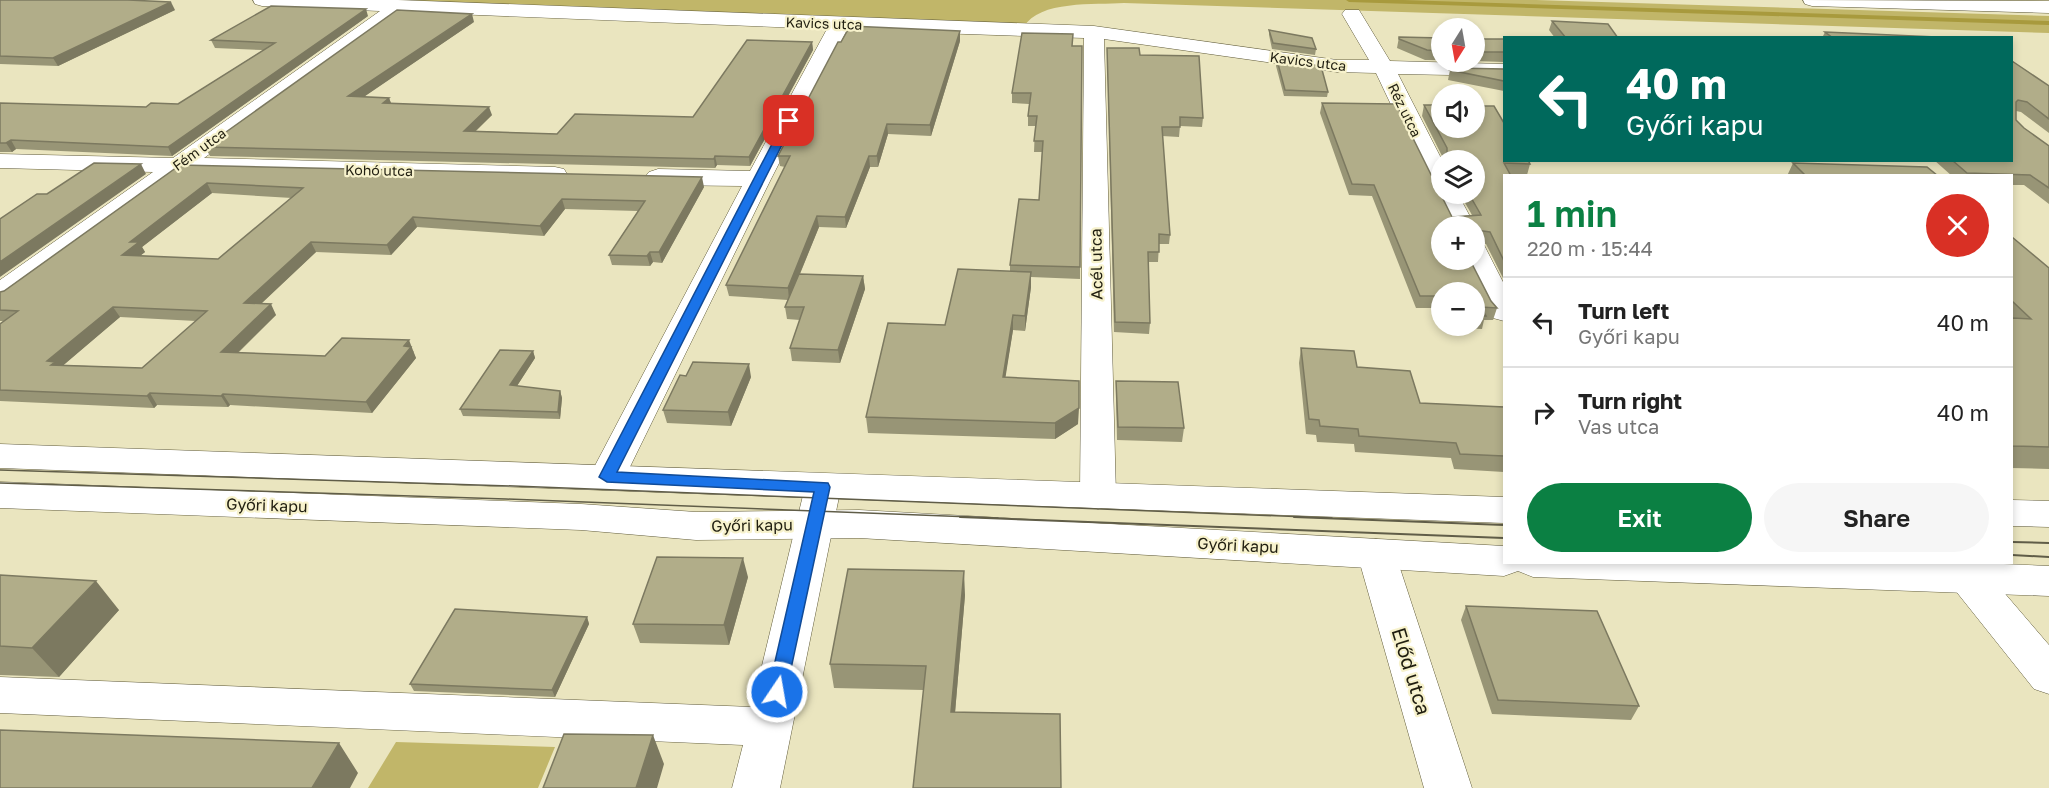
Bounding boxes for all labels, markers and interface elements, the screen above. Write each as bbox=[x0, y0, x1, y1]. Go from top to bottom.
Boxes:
street label: Kavics utca bbox=[785, 13, 863, 33]
north arrow bbox=[1431, 18, 1485, 72]
map controls bbox=[1431, 18, 1485, 336]
street label: Kavics utca bbox=[1269, 48, 1347, 74]
text: 40 m bbox=[1626, 58, 1727, 108]
icon: left bbox=[1527, 60, 1605, 138]
street label: Réz utca bbox=[1385, 80, 1425, 140]
button: sound bbox=[1431, 84, 1485, 138]
pin bbox=[763, 95, 814, 146]
icon: arrive bbox=[772, 104, 805, 137]
text: Győri kapu bbox=[1626, 109, 1764, 141]
street label: Fém utca bbox=[169, 124, 229, 174]
button: layers bbox=[1431, 150, 1485, 204]
street label: Kohó utca bbox=[345, 161, 413, 179]
text: 1 min bbox=[1527, 192, 1617, 235]
button: close bbox=[1926, 194, 1989, 257]
button: + bbox=[1431, 216, 1485, 270]
street label: Acél utca bbox=[1085, 228, 1107, 300]
text: 220 m · 15:44 bbox=[1527, 236, 1653, 260]
button: − bbox=[1431, 282, 1485, 336]
text: Turn left bbox=[1578, 297, 1669, 324]
icon: left bbox=[1527, 306, 1560, 339]
text: 40 m bbox=[1937, 309, 1989, 336]
text: Győri kapu bbox=[1578, 324, 1680, 348]
text: Turn right bbox=[1578, 387, 1682, 414]
icon: right bbox=[1527, 396, 1560, 429]
text: 40 m bbox=[1937, 399, 1989, 426]
text: Vas utca bbox=[1578, 414, 1659, 438]
button: Exit bbox=[1527, 483, 1752, 552]
button: Share bbox=[1764, 483, 1989, 552]
street label: Győri kapu bbox=[226, 494, 308, 516]
street label: Győri kapu bbox=[711, 514, 793, 536]
street label: Győri kapu bbox=[1197, 533, 1279, 557]
street label: Előd utca bbox=[1387, 624, 1437, 718]
position arrow bbox=[745, 660, 809, 724]

